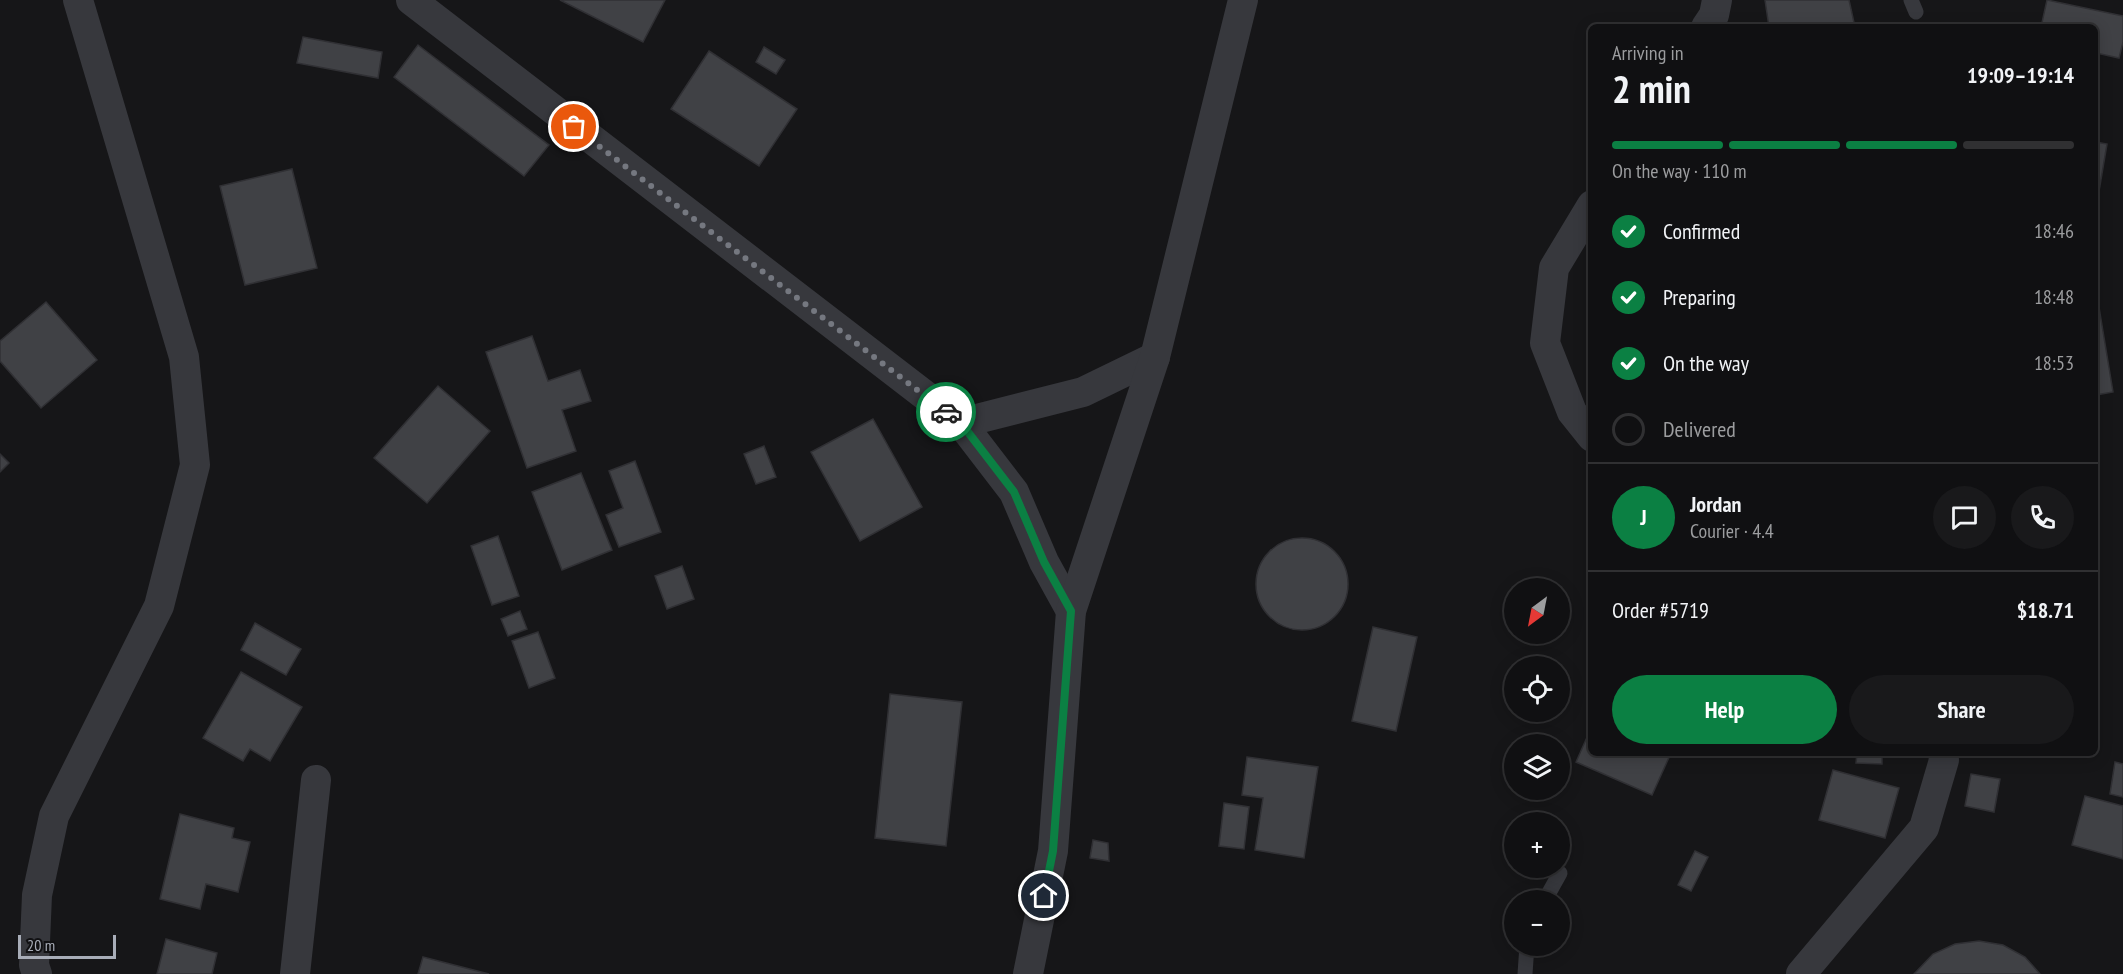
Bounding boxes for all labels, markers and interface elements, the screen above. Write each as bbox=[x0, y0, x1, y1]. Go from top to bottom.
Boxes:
text: Arriving in bbox=[1612, 40, 1684, 66]
text: 19:09–19:14 bbox=[1967, 61, 2074, 89]
text: 2 min bbox=[1612, 63, 1691, 114]
pin bbox=[548, 101, 599, 152]
icon: bag bbox=[557, 110, 590, 143]
text: On the way · 110 m bbox=[1612, 158, 1747, 184]
icon: check bbox=[1612, 215, 1645, 248]
text: Confirmed bbox=[1663, 217, 1740, 245]
text: 18:46 bbox=[2034, 218, 2074, 244]
icon: check bbox=[1612, 281, 1645, 314]
text: Preparing bbox=[1663, 283, 1736, 311]
text: 18:48 bbox=[2034, 284, 2074, 310]
icon: check bbox=[1612, 347, 1645, 380]
text: On the way bbox=[1663, 349, 1749, 377]
text: 18:53 bbox=[2034, 350, 2074, 376]
courier bbox=[916, 382, 976, 442]
icon: car bbox=[930, 396, 963, 429]
text: Delivered bbox=[1663, 415, 1736, 443]
button: chat bbox=[1933, 486, 1996, 549]
button: phone bbox=[2011, 486, 2074, 549]
text: Jordan bbox=[1690, 490, 1741, 518]
text: J bbox=[1640, 503, 1647, 531]
text: Courier · 4.4 bbox=[1690, 518, 1774, 544]
north arrow bbox=[1504, 578, 1570, 644]
map controls bbox=[1504, 578, 1570, 956]
text: Order #5719 bbox=[1612, 596, 1709, 624]
text: $18.71 bbox=[2017, 596, 2074, 624]
button: locate bbox=[1504, 656, 1570, 722]
button: Help bbox=[1612, 675, 1837, 744]
button: Share bbox=[1849, 675, 2074, 744]
button: layers bbox=[1504, 734, 1570, 800]
button: + bbox=[1504, 812, 1570, 878]
pin bbox=[1018, 870, 1069, 921]
icon: home bbox=[1027, 879, 1060, 912]
button: − bbox=[1504, 890, 1570, 956]
scale bar bbox=[18, 932, 116, 960]
text: 20 m bbox=[27, 935, 55, 955]

